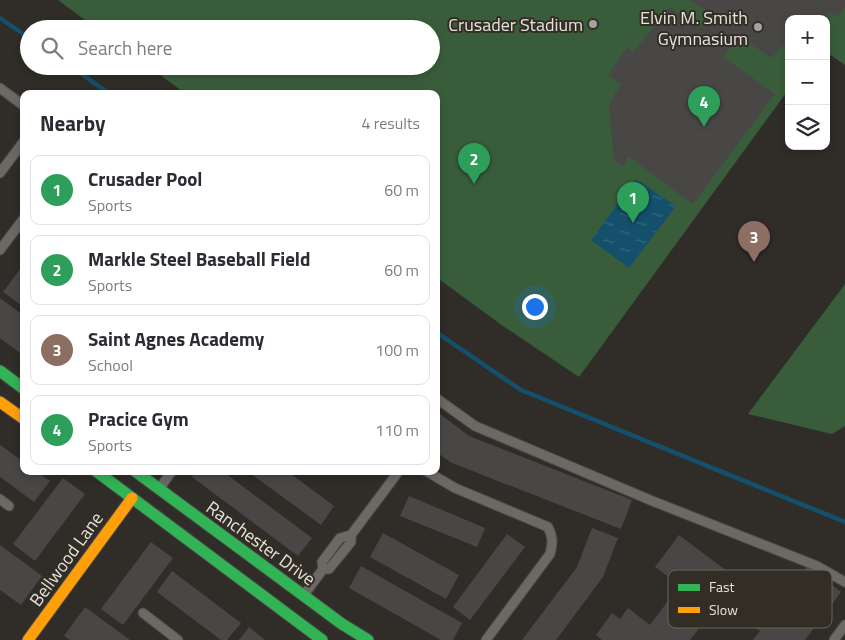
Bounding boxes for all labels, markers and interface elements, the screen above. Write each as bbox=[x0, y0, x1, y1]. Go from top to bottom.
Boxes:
place label: Elvin M. Smith Gymnasium bbox=[640, 4, 748, 52]
place label: Crusader Stadium bbox=[448, 11, 583, 38]
map controls bbox=[785, 15, 830, 150]
button: + bbox=[785, 15, 830, 60]
marker: Crusader Stadium bbox=[587, 18, 599, 30]
search box bbox=[20, 20, 440, 75]
marker: Elvin M. Smith Gymnasium bbox=[752, 21, 764, 33]
text: Search here bbox=[78, 33, 172, 62]
icon: search bbox=[38, 34, 66, 62]
button: − bbox=[785, 60, 830, 105]
pin: 4 bbox=[688, 86, 720, 127]
button: layers bbox=[785, 105, 830, 150]
text: Nearby bbox=[40, 107, 105, 139]
text: 4 results bbox=[361, 111, 420, 135]
pin: 2 bbox=[458, 143, 490, 184]
text: Crusader Pool bbox=[88, 164, 202, 193]
text: 1 bbox=[53, 178, 61, 202]
text: 60 m bbox=[384, 178, 419, 202]
pin: 1 bbox=[617, 182, 649, 223]
text: Sports bbox=[88, 193, 132, 217]
pin: 3 bbox=[738, 221, 770, 262]
text: Markle Steel Baseball Field bbox=[88, 244, 310, 273]
text: 2 bbox=[53, 258, 61, 282]
text: 60 m bbox=[384, 258, 419, 282]
text: Sports bbox=[88, 273, 132, 297]
your location bbox=[522, 294, 548, 320]
text: Saint Agnes Academy bbox=[88, 324, 264, 353]
text: 3 bbox=[53, 338, 61, 362]
text: 100 m bbox=[375, 338, 419, 362]
text: School bbox=[88, 353, 133, 377]
text: Pracice Gym bbox=[88, 404, 189, 433]
text: 4 bbox=[53, 418, 61, 442]
text: 110 m bbox=[375, 418, 419, 442]
text: Sports bbox=[88, 433, 132, 457]
street label: Ranchester Drive bbox=[201, 494, 321, 592]
street label: Bellwood Lane bbox=[22, 506, 110, 612]
legend bbox=[668, 570, 832, 628]
text: Fast bbox=[709, 576, 734, 597]
text: Slow bbox=[709, 599, 738, 620]

